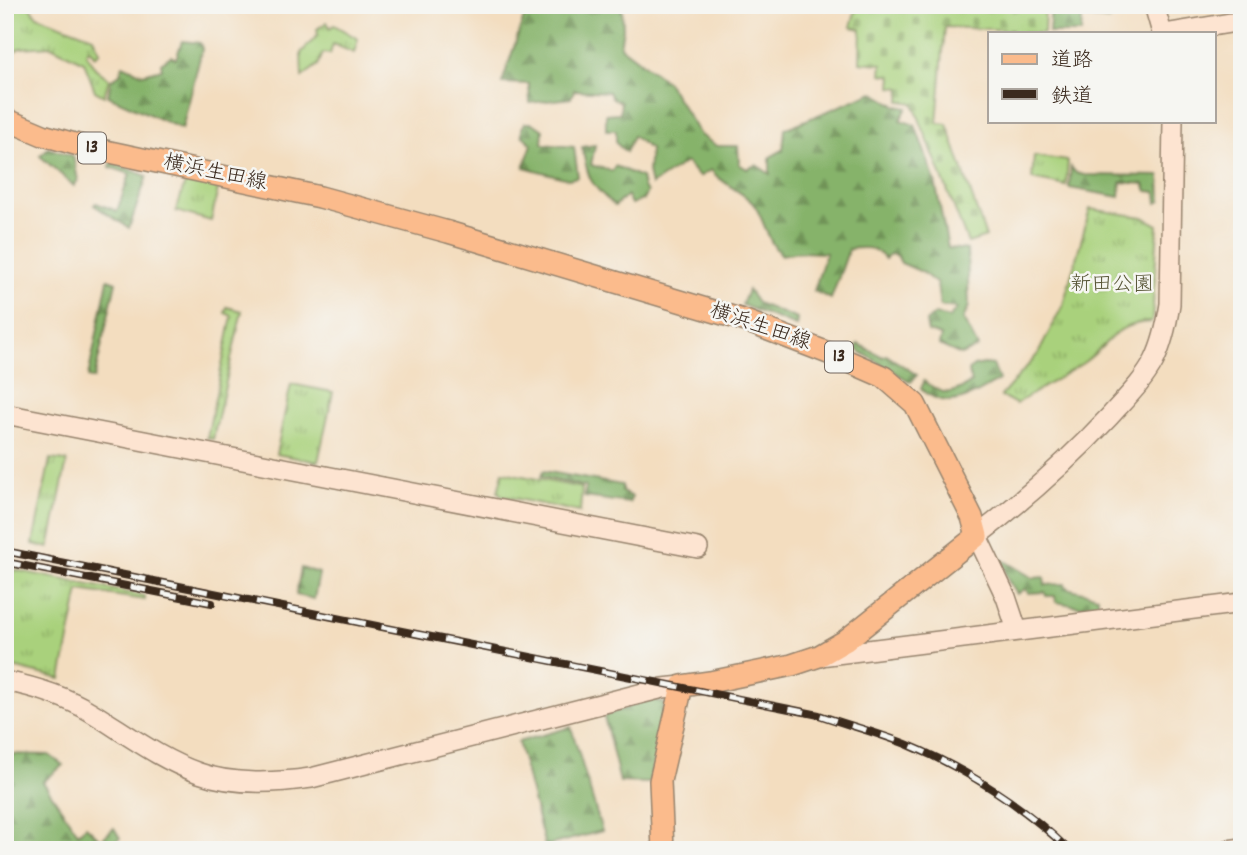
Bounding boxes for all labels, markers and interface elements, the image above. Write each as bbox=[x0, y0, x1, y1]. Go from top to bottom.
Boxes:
legend bbox=[988, 32, 1216, 122]
text: 道路 bbox=[1051, 47, 1093, 77]
text: 鉄道 bbox=[1051, 83, 1093, 113]
road number: 13 bbox=[78, 132, 106, 164]
street label: 横浜生田線 bbox=[161, 148, 269, 200]
park label: 新田公園 bbox=[1070, 271, 1154, 301]
street label: 横浜生田線 bbox=[705, 297, 815, 359]
road number: 13 bbox=[825, 342, 853, 372]

